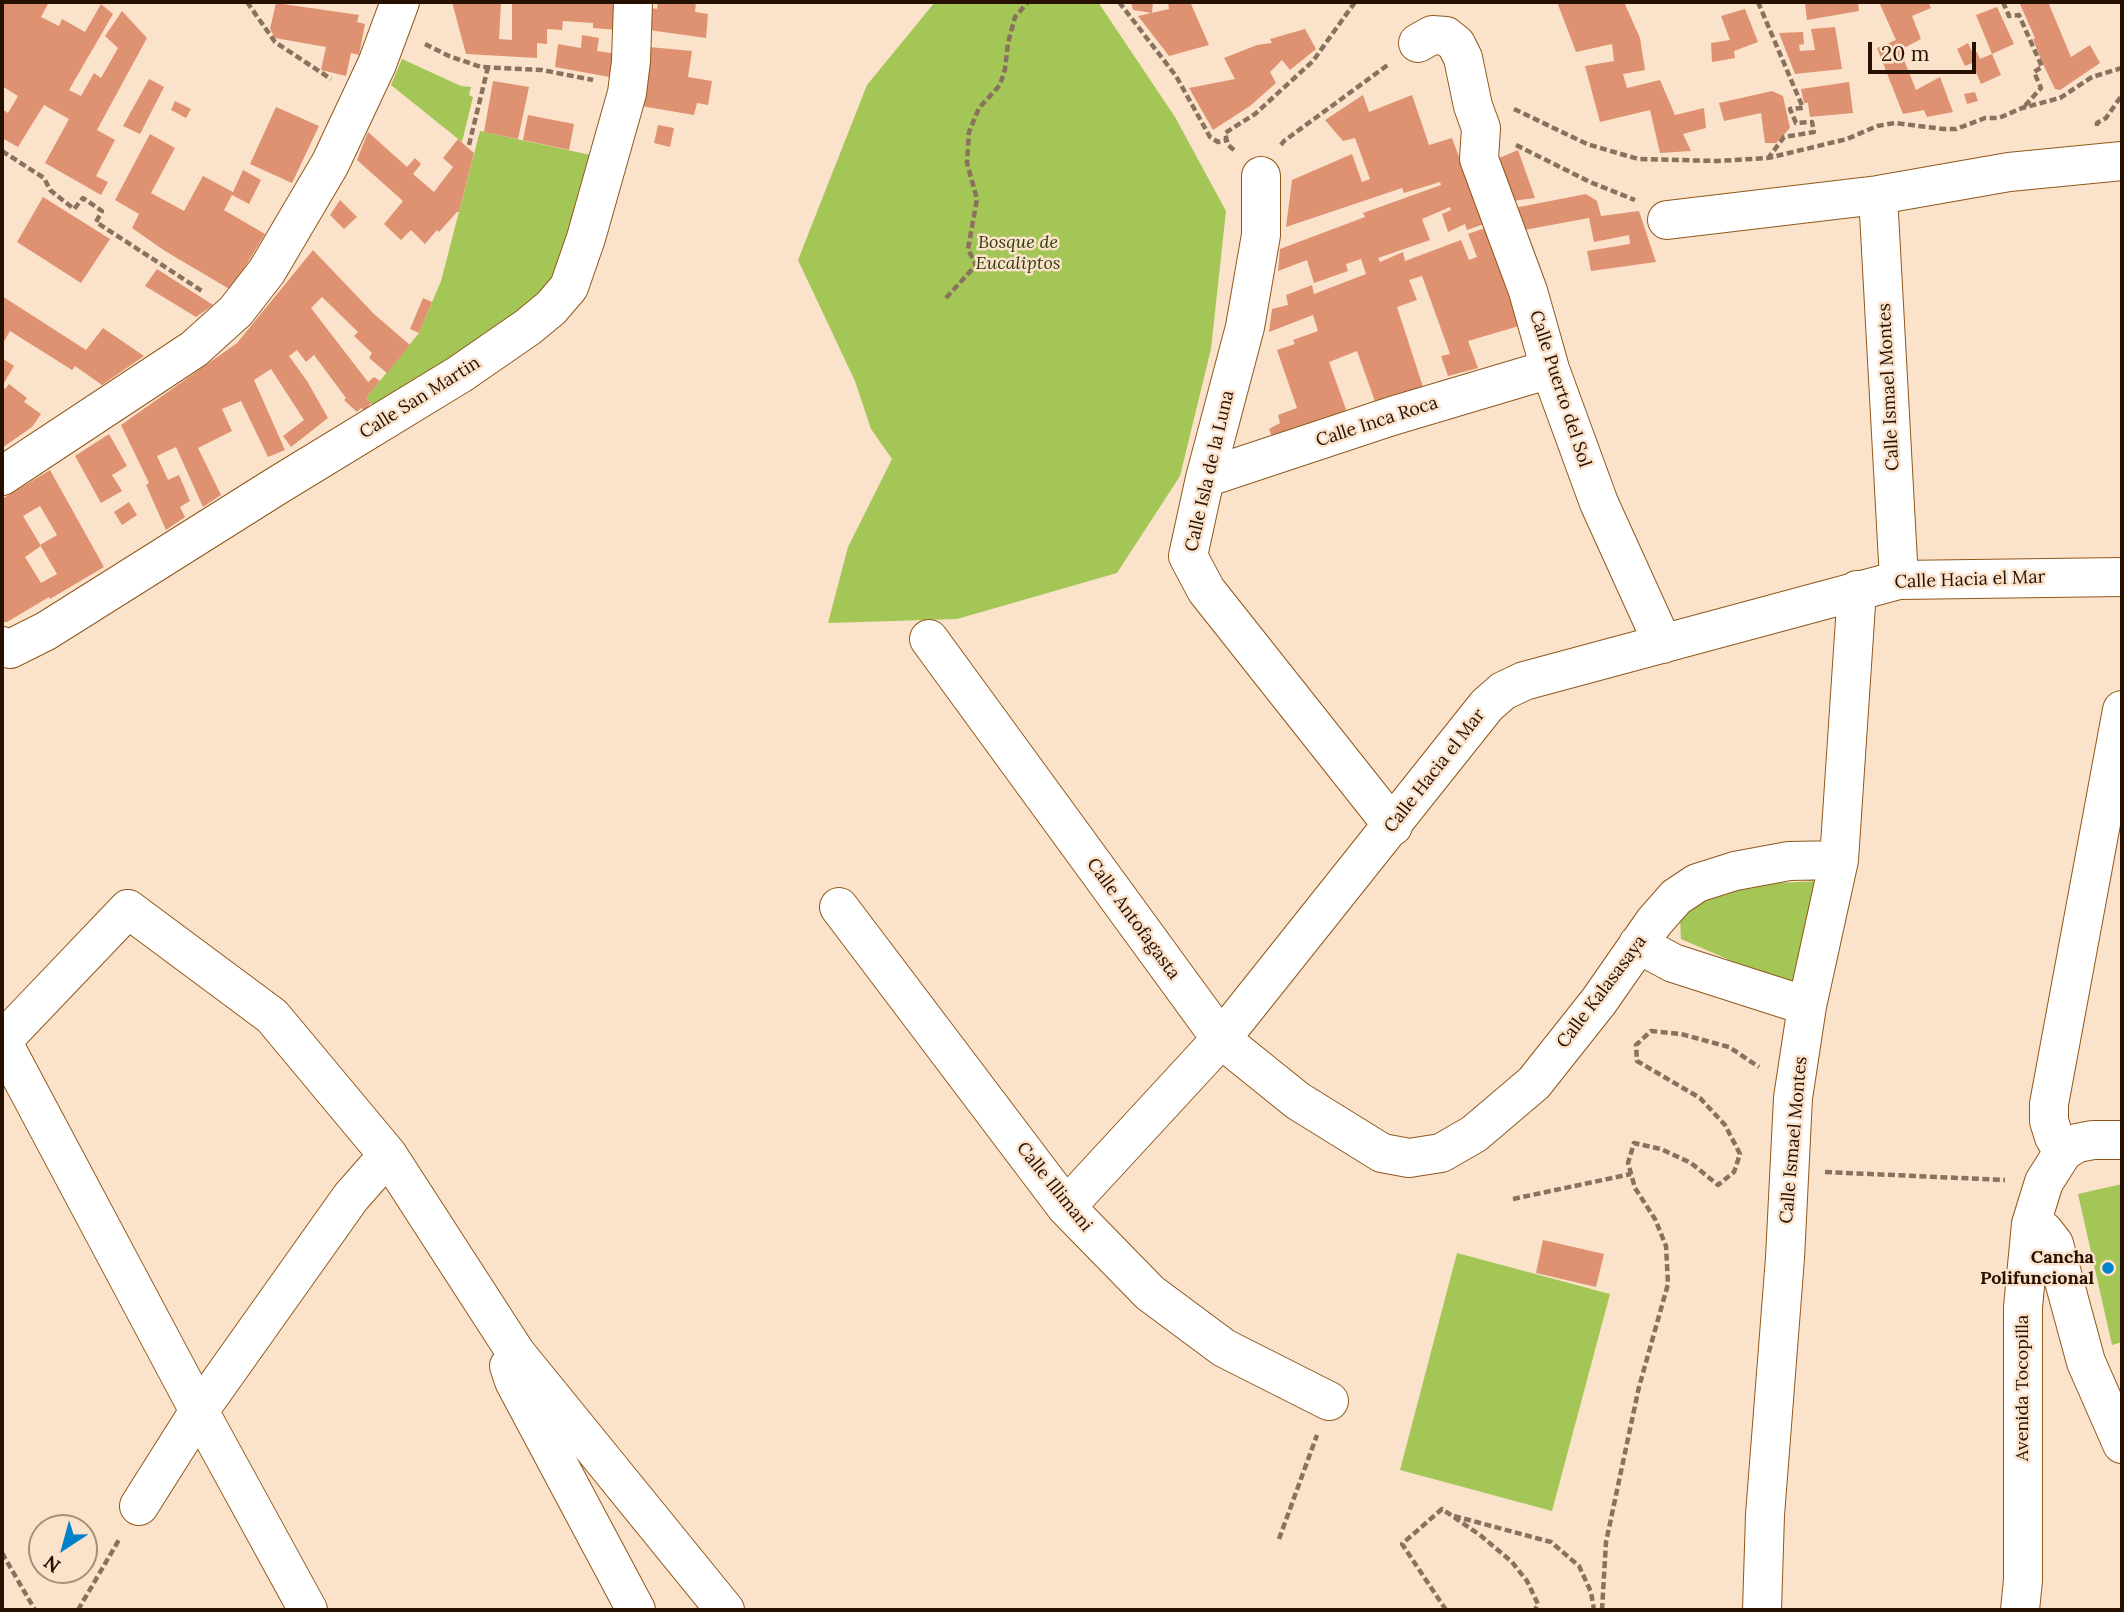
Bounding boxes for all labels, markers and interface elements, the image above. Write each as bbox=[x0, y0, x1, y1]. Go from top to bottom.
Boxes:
scale bar bbox=[1872, 28, 1980, 72]
text: 20 m bbox=[1881, 40, 1930, 67]
park label: Bosque de Eucaliptos bbox=[976, 232, 1060, 274]
street label: Calle Ismael Montes bbox=[1874, 303, 1904, 471]
street label: Calle Puerto del Sol bbox=[1524, 308, 1596, 470]
street label: Calle San Martin bbox=[356, 352, 484, 444]
street label: Calle Isla de la Luna bbox=[1181, 388, 1239, 554]
street label: Calle Inca Roca bbox=[1313, 392, 1441, 452]
street label: Calle Hacia el Mar bbox=[1894, 567, 2046, 593]
street label: Calle Hacia el Mar bbox=[1380, 705, 1490, 837]
street label: Calle Antofagasta bbox=[1082, 854, 1184, 984]
street label: Calle Kalasasaya bbox=[1553, 931, 1651, 1053]
street label: Calle Ismael Montes bbox=[1776, 1055, 1812, 1225]
street label: Calle Illimani bbox=[1011, 1138, 1097, 1236]
place label: Cancha Polifuncional bbox=[1980, 1247, 2094, 1290]
marker: Cancha Polifuncional bbox=[2100, 1260, 2116, 1276]
street label: Avenida Tocopilla bbox=[2012, 1315, 2034, 1461]
north arrow bbox=[28, 1514, 98, 1584]
text: N bbox=[39, 1550, 65, 1578]

